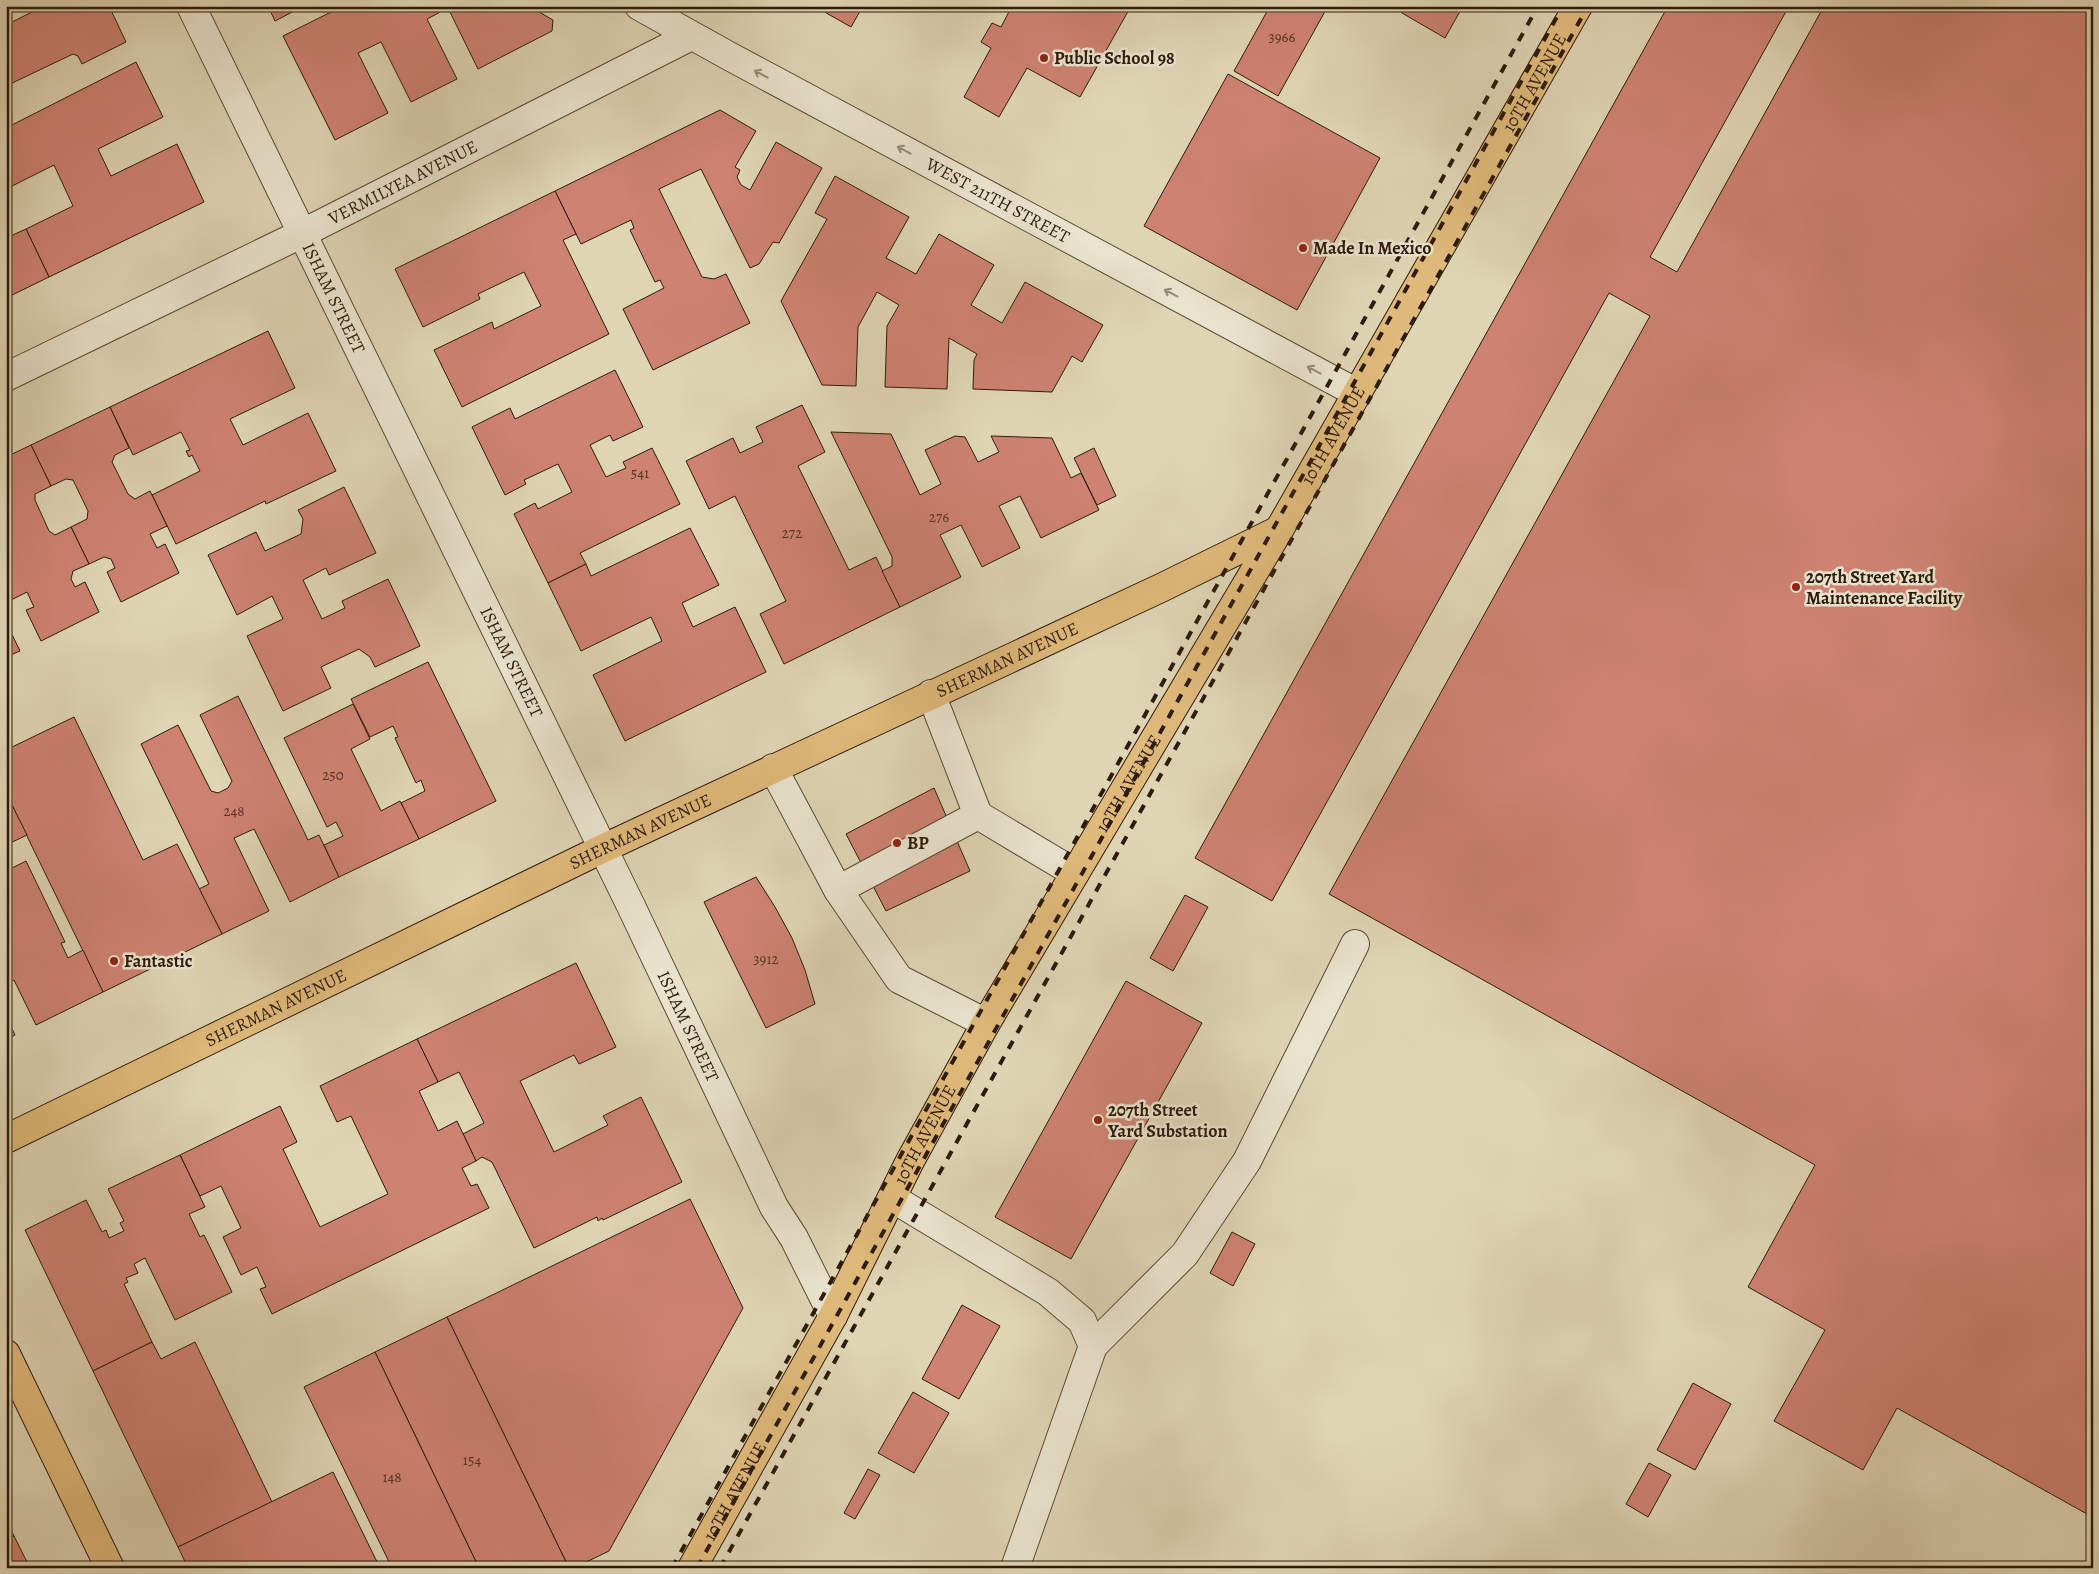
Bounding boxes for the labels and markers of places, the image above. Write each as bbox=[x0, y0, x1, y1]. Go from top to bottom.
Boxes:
place label: Public School 98 bbox=[1054, 46, 1175, 70]
marker: Public School 98 bbox=[1038, 52, 1050, 64]
place label: Made In Mexico bbox=[1313, 236, 1431, 260]
marker: Made In Mexico bbox=[1297, 242, 1309, 254]
place label: 207th Street Yard Maintenance Facility bbox=[1806, 565, 1963, 610]
marker: 207th Street Yard Maintenance Facility bbox=[1790, 581, 1802, 593]
place label: BP bbox=[907, 831, 929, 855]
marker: BP bbox=[891, 837, 903, 849]
place label: Fantastic bbox=[124, 949, 193, 973]
marker: Fantastic bbox=[108, 955, 120, 967]
place label: 207th Street Yard Substation bbox=[1107, 1098, 1228, 1143]
marker: 207th Street Yard Substation bbox=[1092, 1114, 1104, 1126]

